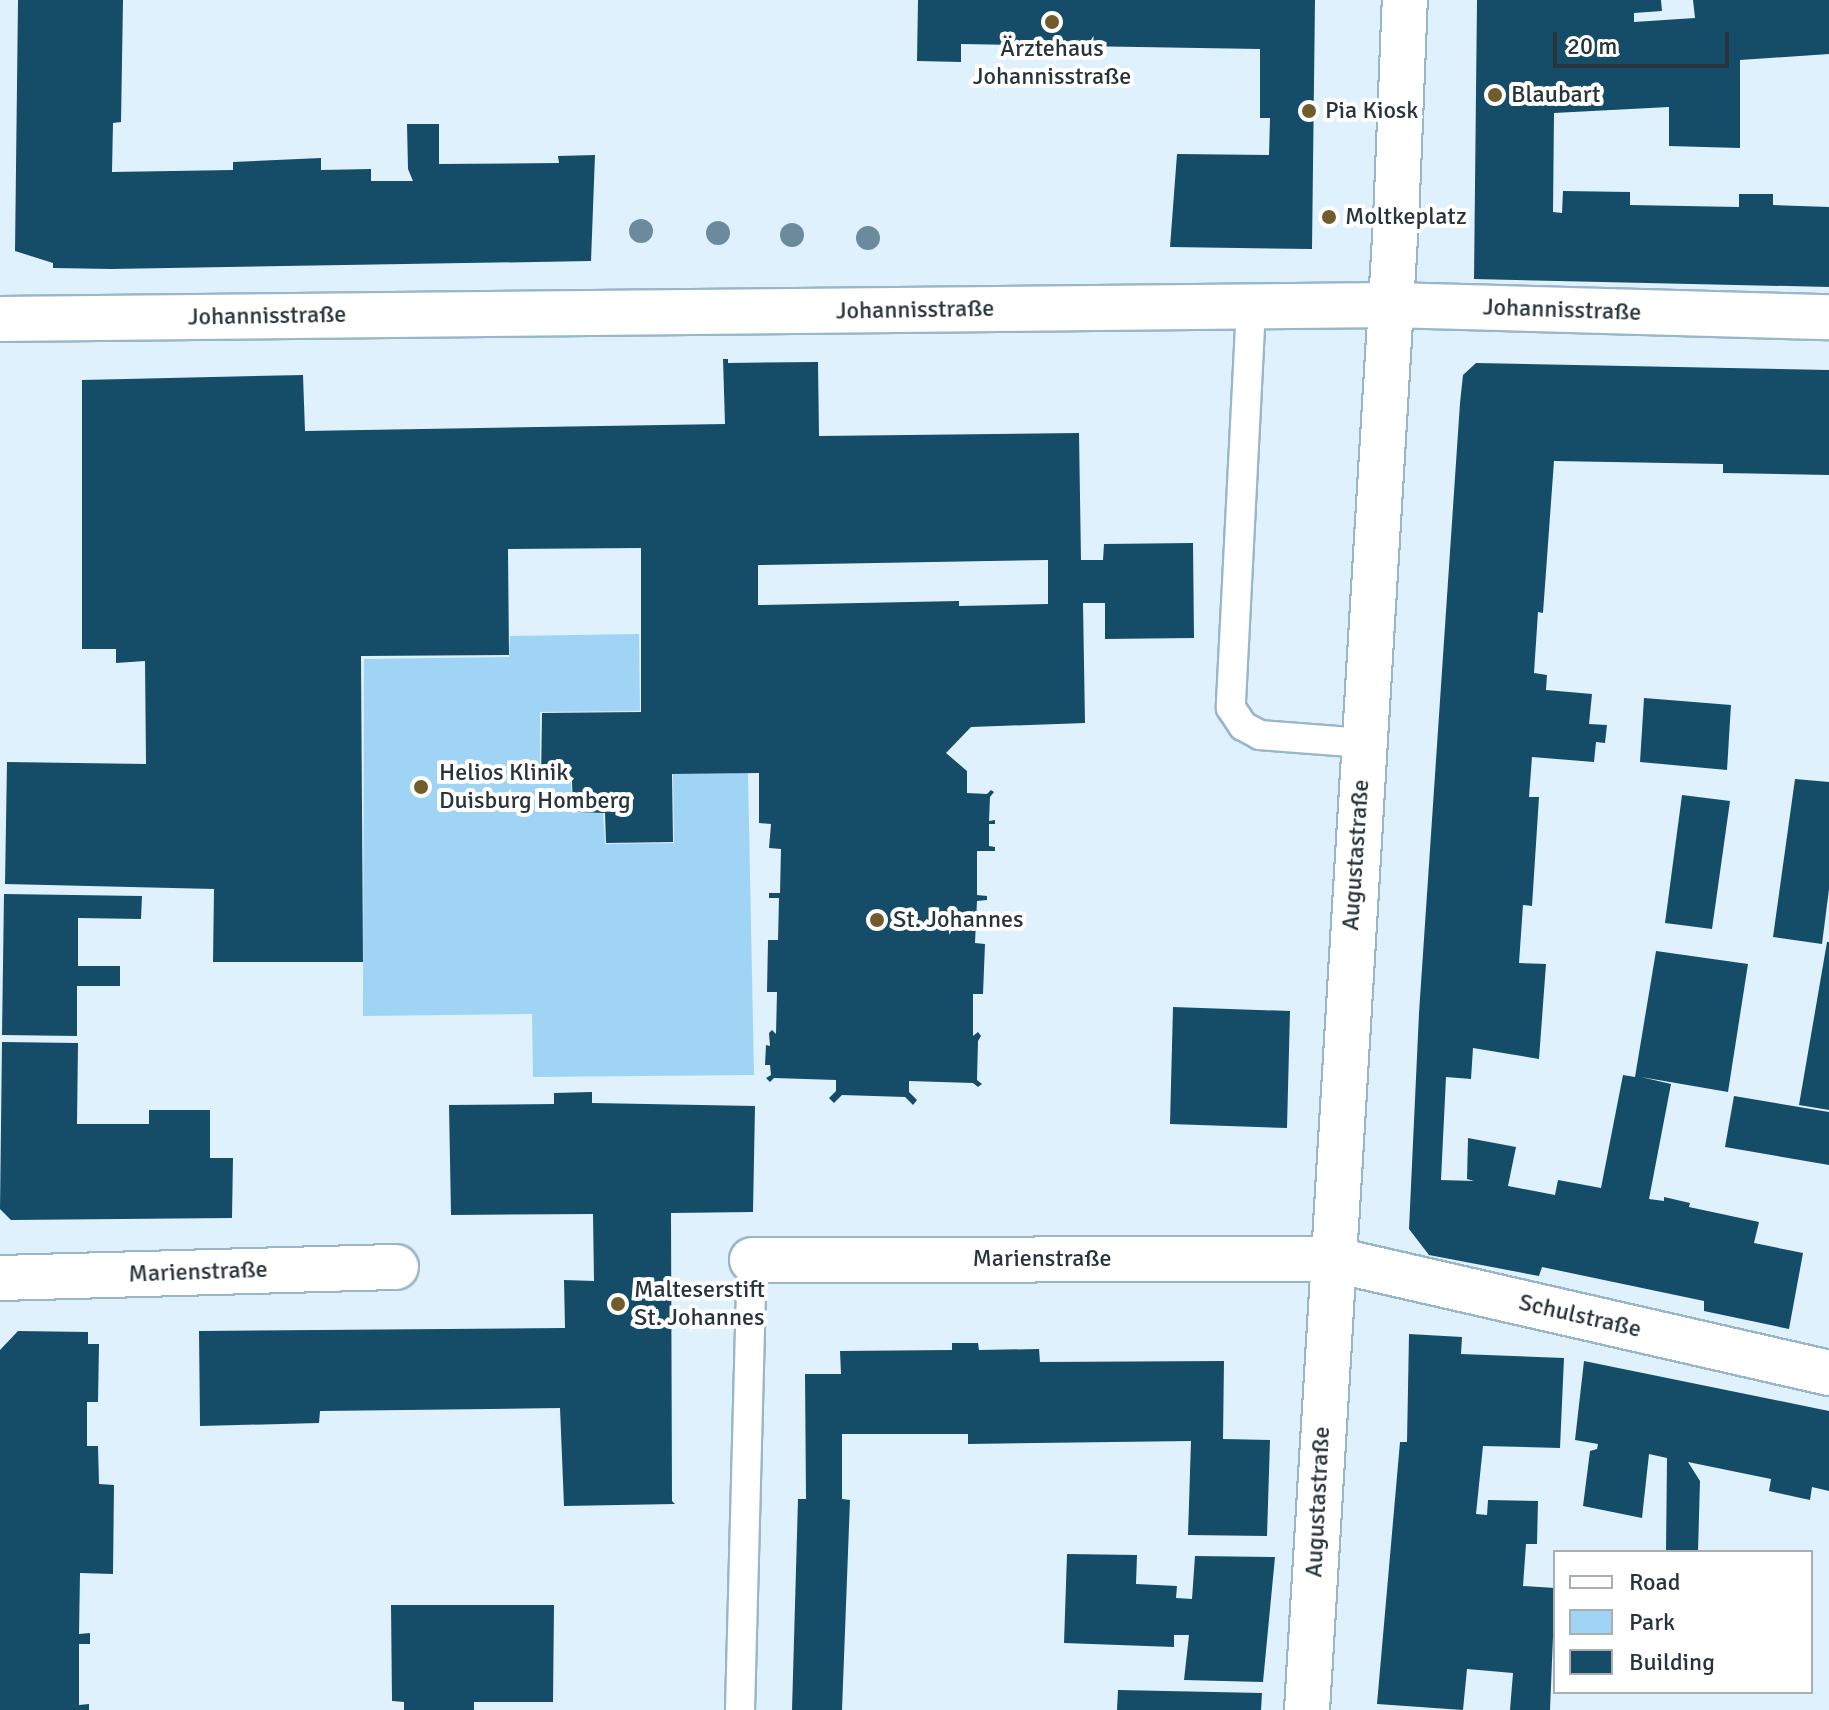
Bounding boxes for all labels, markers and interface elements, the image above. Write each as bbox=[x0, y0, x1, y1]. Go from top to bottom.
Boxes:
marker: Ärztehaus Johannisstraße bbox=[1043, 13, 1061, 31]
scale bar bbox=[1557, 16, 1733, 66]
text: 20 m bbox=[1567, 31, 1617, 61]
place label: Ärztehaus Johannisstraße bbox=[973, 35, 1131, 91]
place label: Blaubart bbox=[1511, 81, 1600, 109]
marker: Blaubart bbox=[1486, 86, 1504, 104]
place label: Pia Kiosk bbox=[1325, 97, 1418, 125]
marker: Pia Kiosk bbox=[1300, 102, 1318, 120]
place label: Moltkeplatz bbox=[1345, 203, 1467, 231]
marker: Moltkeplatz bbox=[1320, 208, 1338, 226]
street label: Johannisstraße bbox=[1482, 293, 1642, 327]
street label: Johannisstraße bbox=[836, 294, 994, 326]
street label: Johannisstraße bbox=[188, 300, 346, 332]
place label: Helios Klinik Duisburg Homberg bbox=[439, 759, 631, 815]
marker: Helios Klinik Duisburg Homberg bbox=[410, 776, 432, 798]
street label: Augustastraße bbox=[1336, 779, 1376, 931]
place label: St. Johannes bbox=[893, 906, 1023, 934]
marker: St. Johannes bbox=[868, 911, 886, 929]
street label: Marienstraße bbox=[972, 1245, 1112, 1273]
street label: Marienstraße bbox=[128, 1255, 268, 1289]
place label: Malteserstift St. Johannes bbox=[634, 1276, 765, 1332]
street label: Schulstraße bbox=[1516, 1288, 1644, 1344]
marker: Malteserstift St. Johannes bbox=[609, 1295, 627, 1313]
street label: Augustastraße bbox=[1300, 1426, 1336, 1578]
legend bbox=[1553, 1550, 1813, 1694]
text: Road bbox=[1629, 1567, 1680, 1597]
text: Park bbox=[1629, 1607, 1675, 1637]
text: Building bbox=[1629, 1647, 1715, 1677]

